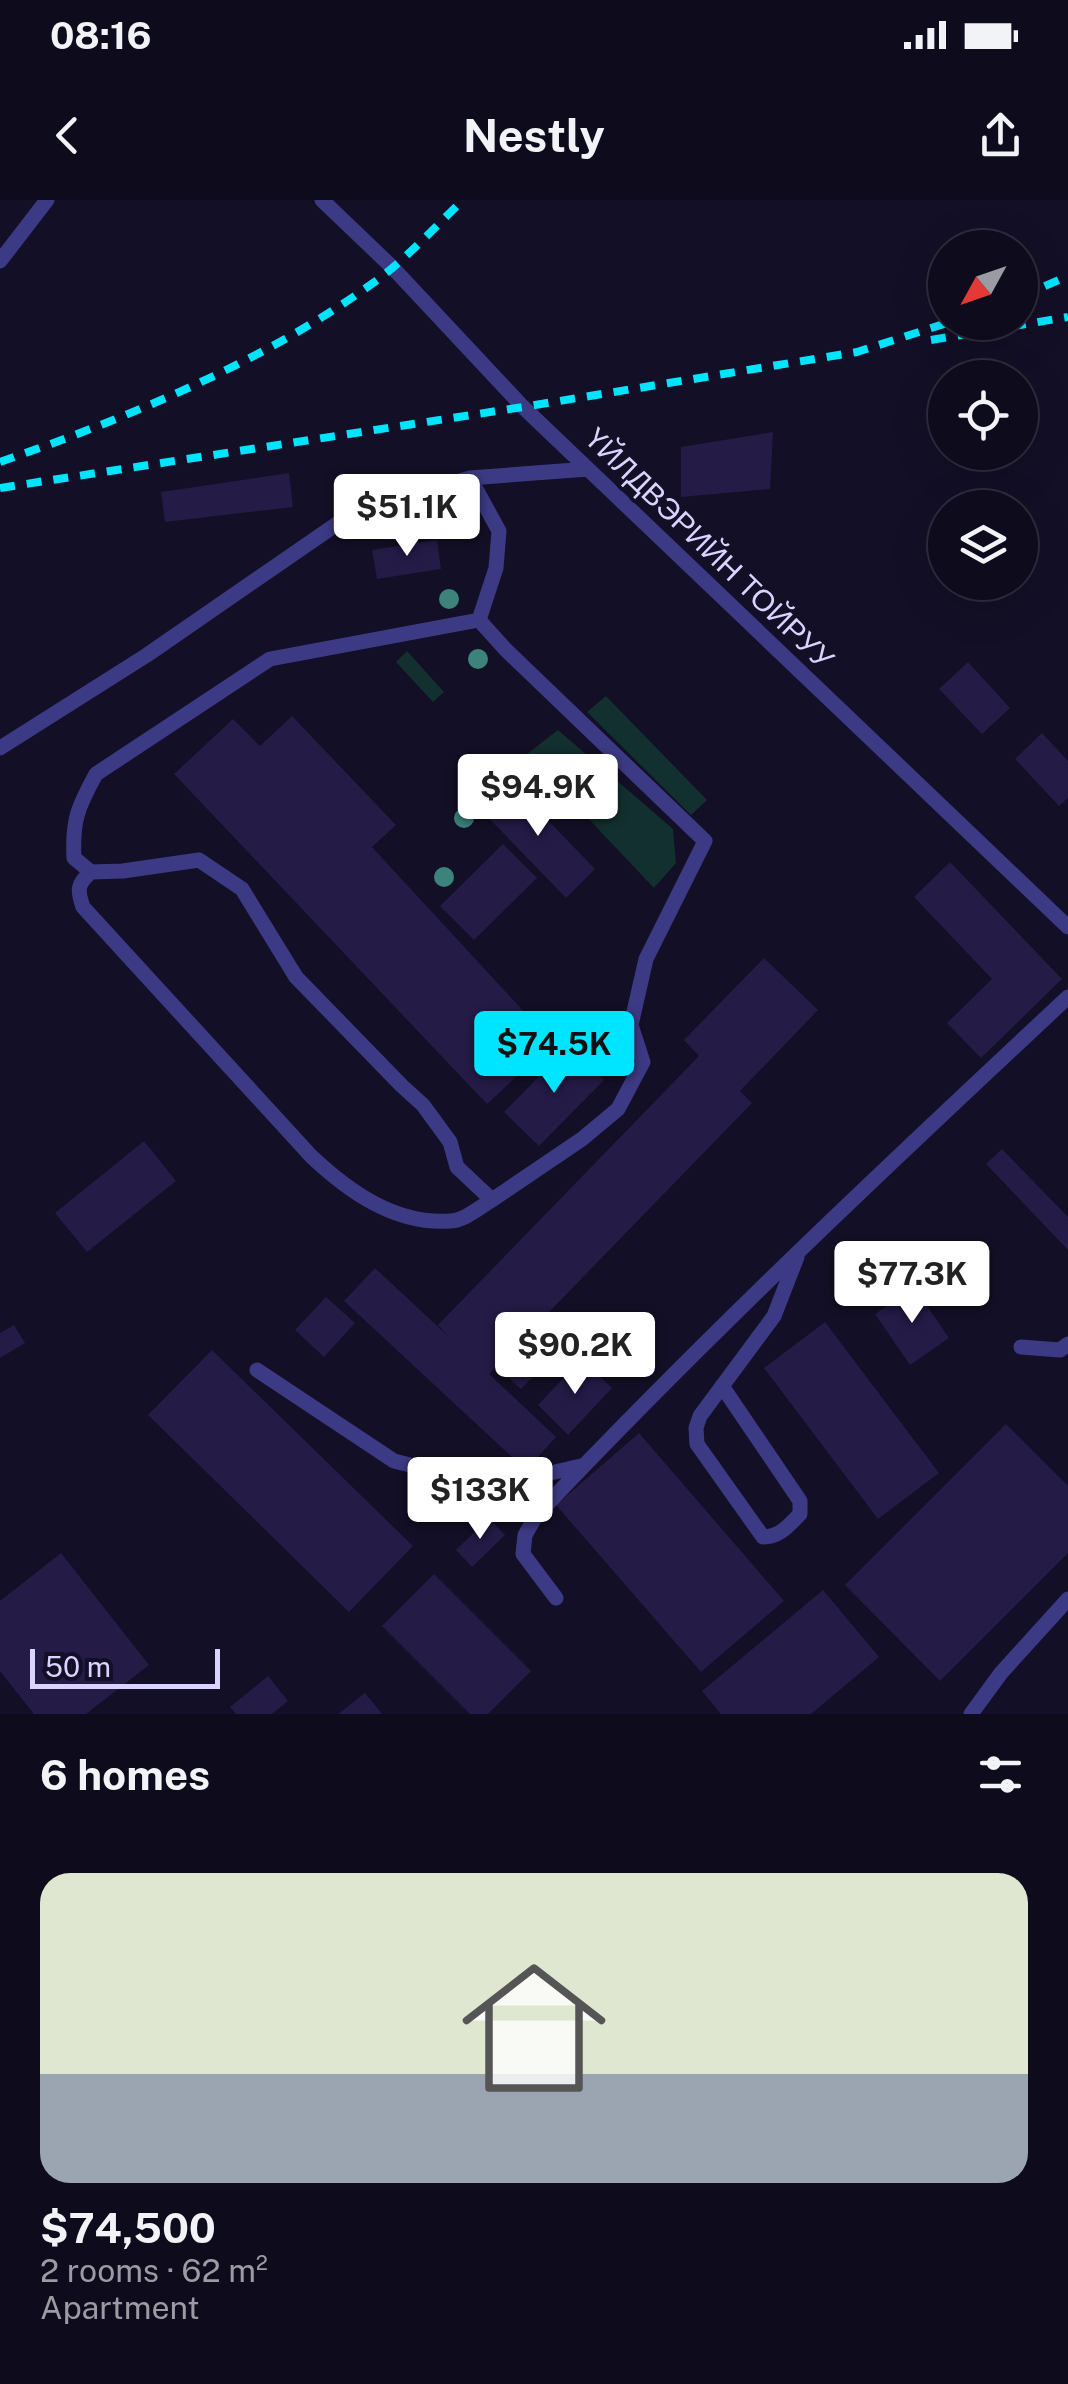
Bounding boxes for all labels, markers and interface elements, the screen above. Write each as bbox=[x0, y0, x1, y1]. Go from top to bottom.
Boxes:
text: 08:16 bbox=[50, 13, 151, 58]
icon: back bbox=[40, 108, 95, 163]
icon: share bbox=[973, 108, 1028, 163]
text: Nestly bbox=[463, 109, 605, 162]
north arrow bbox=[928, 230, 1038, 340]
map controls bbox=[928, 230, 1038, 600]
button: locate bbox=[928, 360, 1038, 470]
street label: ҮЙЛДВЭРИЙН ТОЙРУУ bbox=[578, 420, 842, 677]
pin: $51.1K bbox=[326, 474, 488, 559]
text: $51.1K bbox=[356, 488, 458, 525]
button: layers bbox=[928, 490, 1038, 600]
pin: $94.9K bbox=[457, 754, 619, 839]
text: $94.9K bbox=[480, 768, 596, 805]
pin: $74.5K bbox=[473, 1011, 635, 1096]
text: $74.5K bbox=[496, 1025, 612, 1062]
pin: $77.3K bbox=[831, 1241, 993, 1326]
text: $77.3K bbox=[856, 1255, 968, 1292]
pin: $90.2K bbox=[494, 1312, 656, 1397]
text: $90.2K bbox=[517, 1326, 633, 1363]
pin: $133K bbox=[410, 1457, 550, 1542]
text: $133K bbox=[430, 1471, 530, 1508]
scale bar bbox=[30, 1644, 220, 1688]
text: 50 m bbox=[45, 1650, 111, 1683]
icon: filters bbox=[973, 1747, 1028, 1802]
text: 6 homes bbox=[40, 1750, 210, 1799]
icon: home bbox=[444, 1938, 624, 2118]
text: $74,500 bbox=[40, 2203, 216, 2252]
text: 2 rooms · 62 m² bbox=[40, 2252, 268, 2289]
text: Apartment bbox=[40, 2289, 200, 2326]

